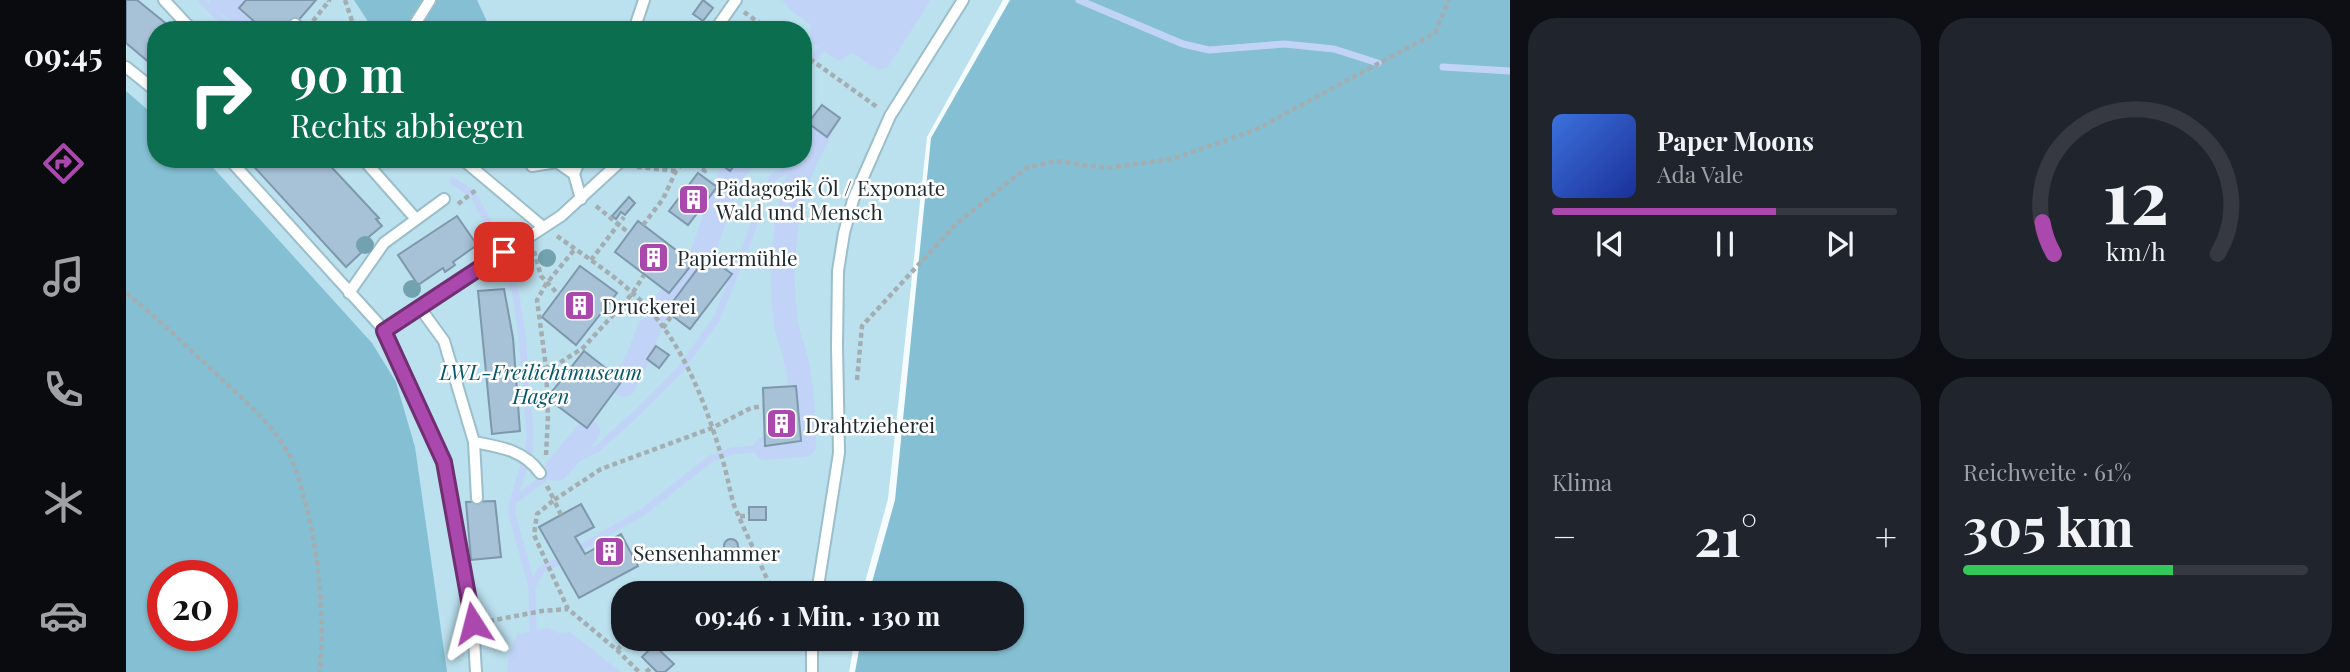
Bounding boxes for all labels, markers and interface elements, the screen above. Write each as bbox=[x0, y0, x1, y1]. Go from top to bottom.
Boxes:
text: 09:45 bbox=[23, 32, 103, 75]
text: 90 m bbox=[290, 40, 404, 105]
icon: right bbox=[175, 49, 266, 140]
text: Rechts abbiegen bbox=[290, 103, 524, 146]
text: Paper Moons bbox=[1657, 123, 1814, 158]
icon: directions bbox=[39, 139, 88, 188]
text: 12 bbox=[2103, 146, 2168, 243]
text: Ada Vale bbox=[1657, 158, 1744, 189]
place label: Pädagogik Öl / Exponate Wald und Mensch bbox=[715, 173, 946, 225]
building icon: Pädagogik Öl / Exponate Wald und Mensch bbox=[676, 182, 710, 216]
pin bbox=[474, 222, 534, 282]
icon: previous bbox=[1591, 225, 1629, 263]
icon: pause bbox=[1706, 225, 1744, 263]
icon: next bbox=[1821, 225, 1859, 263]
icon: arrive bbox=[485, 233, 523, 271]
text: km/h bbox=[2106, 234, 2166, 267]
building icon: Papiermühle bbox=[637, 240, 671, 274]
place label: Papiermühle bbox=[677, 243, 798, 271]
icon: music bbox=[39, 252, 88, 301]
building icon: Druckerei bbox=[562, 288, 596, 322]
place label: Druckerei bbox=[602, 291, 696, 319]
park label: LWL-Freilichtmuseum Hagen bbox=[439, 357, 642, 409]
icon: phone bbox=[39, 365, 88, 414]
building icon: Drahtzieherei bbox=[765, 407, 799, 441]
place label: Drahtzieherei bbox=[805, 410, 935, 438]
text: Reichweite · 61% bbox=[1963, 456, 2131, 487]
text: Klima bbox=[1552, 466, 1612, 497]
icon: climate bbox=[39, 478, 88, 527]
text: 305 km bbox=[1963, 491, 2134, 560]
text: 21° bbox=[1694, 501, 1757, 570]
text: − bbox=[1552, 510, 1577, 561]
text: + bbox=[1875, 510, 1897, 561]
building icon: Sensenhammer bbox=[593, 535, 627, 569]
place label: Sensenhammer bbox=[633, 538, 781, 566]
speed limit sign: 20 bbox=[147, 560, 238, 651]
position arrow bbox=[436, 586, 510, 660]
icon: car bbox=[39, 591, 88, 640]
text: 09:46 · 1 Min. · 130 m bbox=[695, 598, 940, 633]

